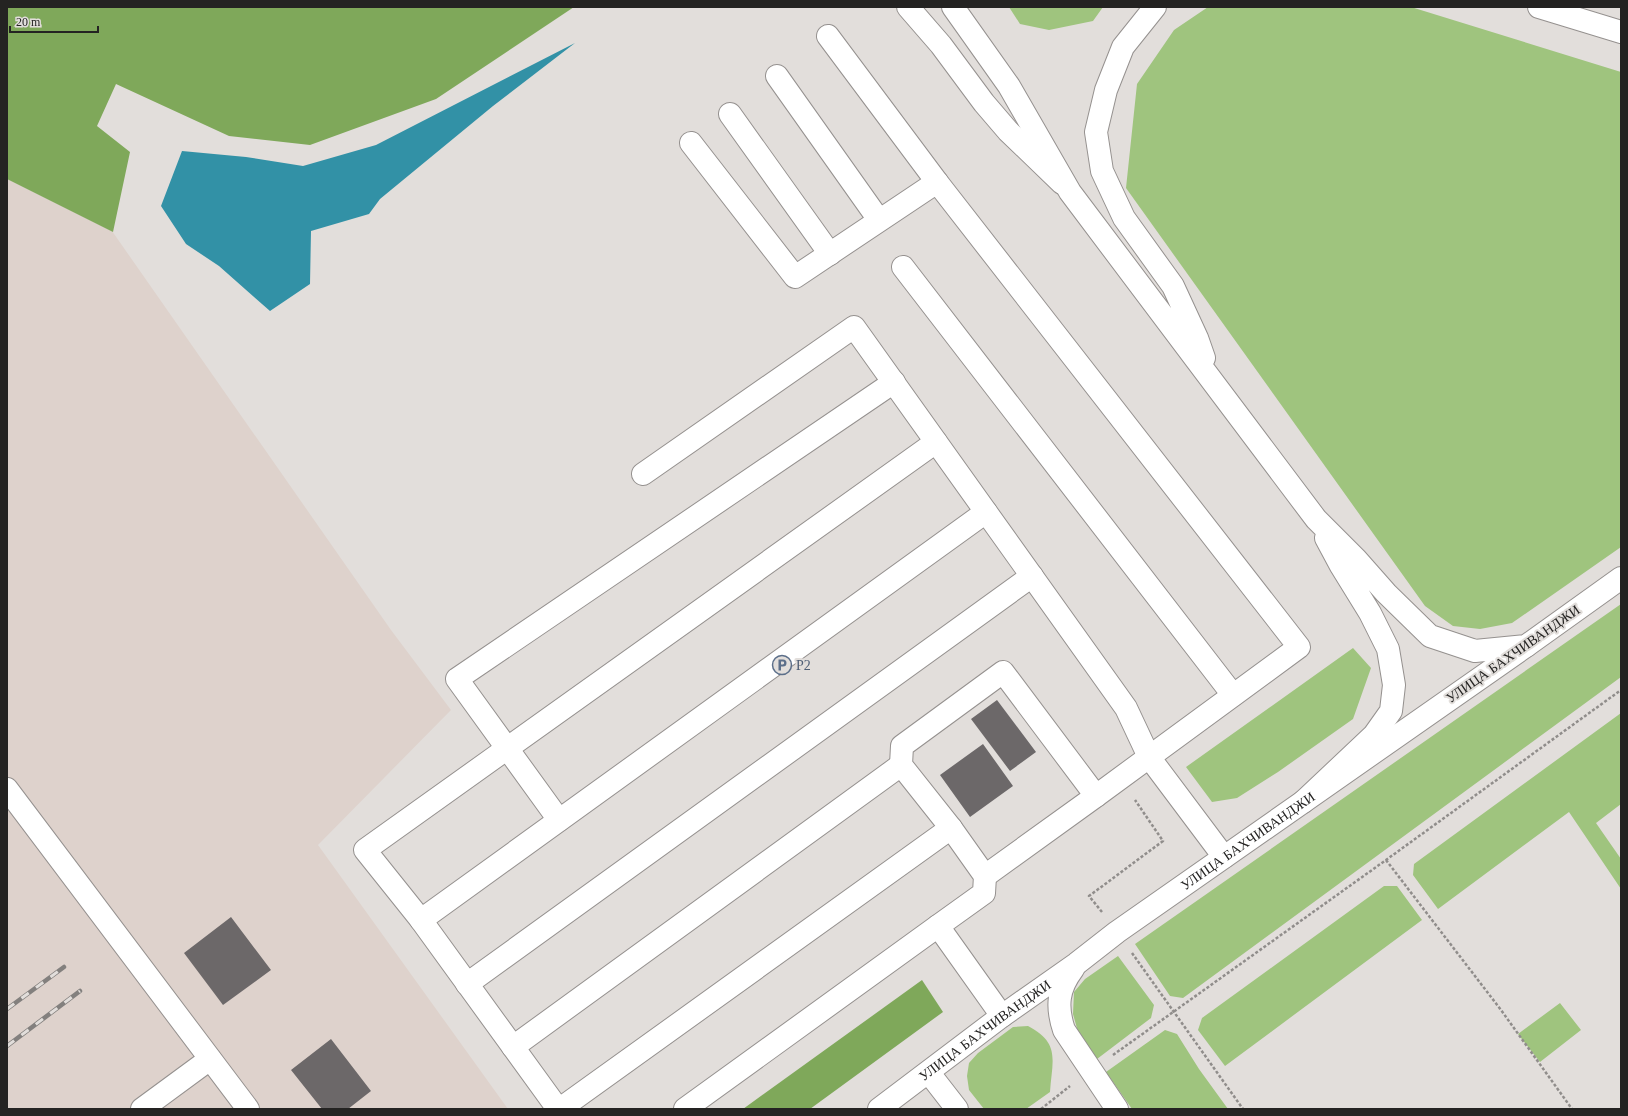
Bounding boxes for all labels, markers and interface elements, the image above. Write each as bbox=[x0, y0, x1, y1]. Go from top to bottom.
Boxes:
scale bar bbox=[10, 8, 98, 34]
text: 20 m bbox=[16, 15, 41, 29]
street label: УЛИЦА БАХЧИВАНДЖИ bbox=[1443, 602, 1583, 706]
parking icon: P2 bbox=[771, 654, 793, 676]
place label: P2 bbox=[796, 658, 811, 673]
street label: УЛИЦА БАХЧИВАНДЖИ bbox=[1178, 789, 1317, 893]
street label: УЛИЦА БАХЧИВАНДЖИ bbox=[916, 977, 1054, 1084]

